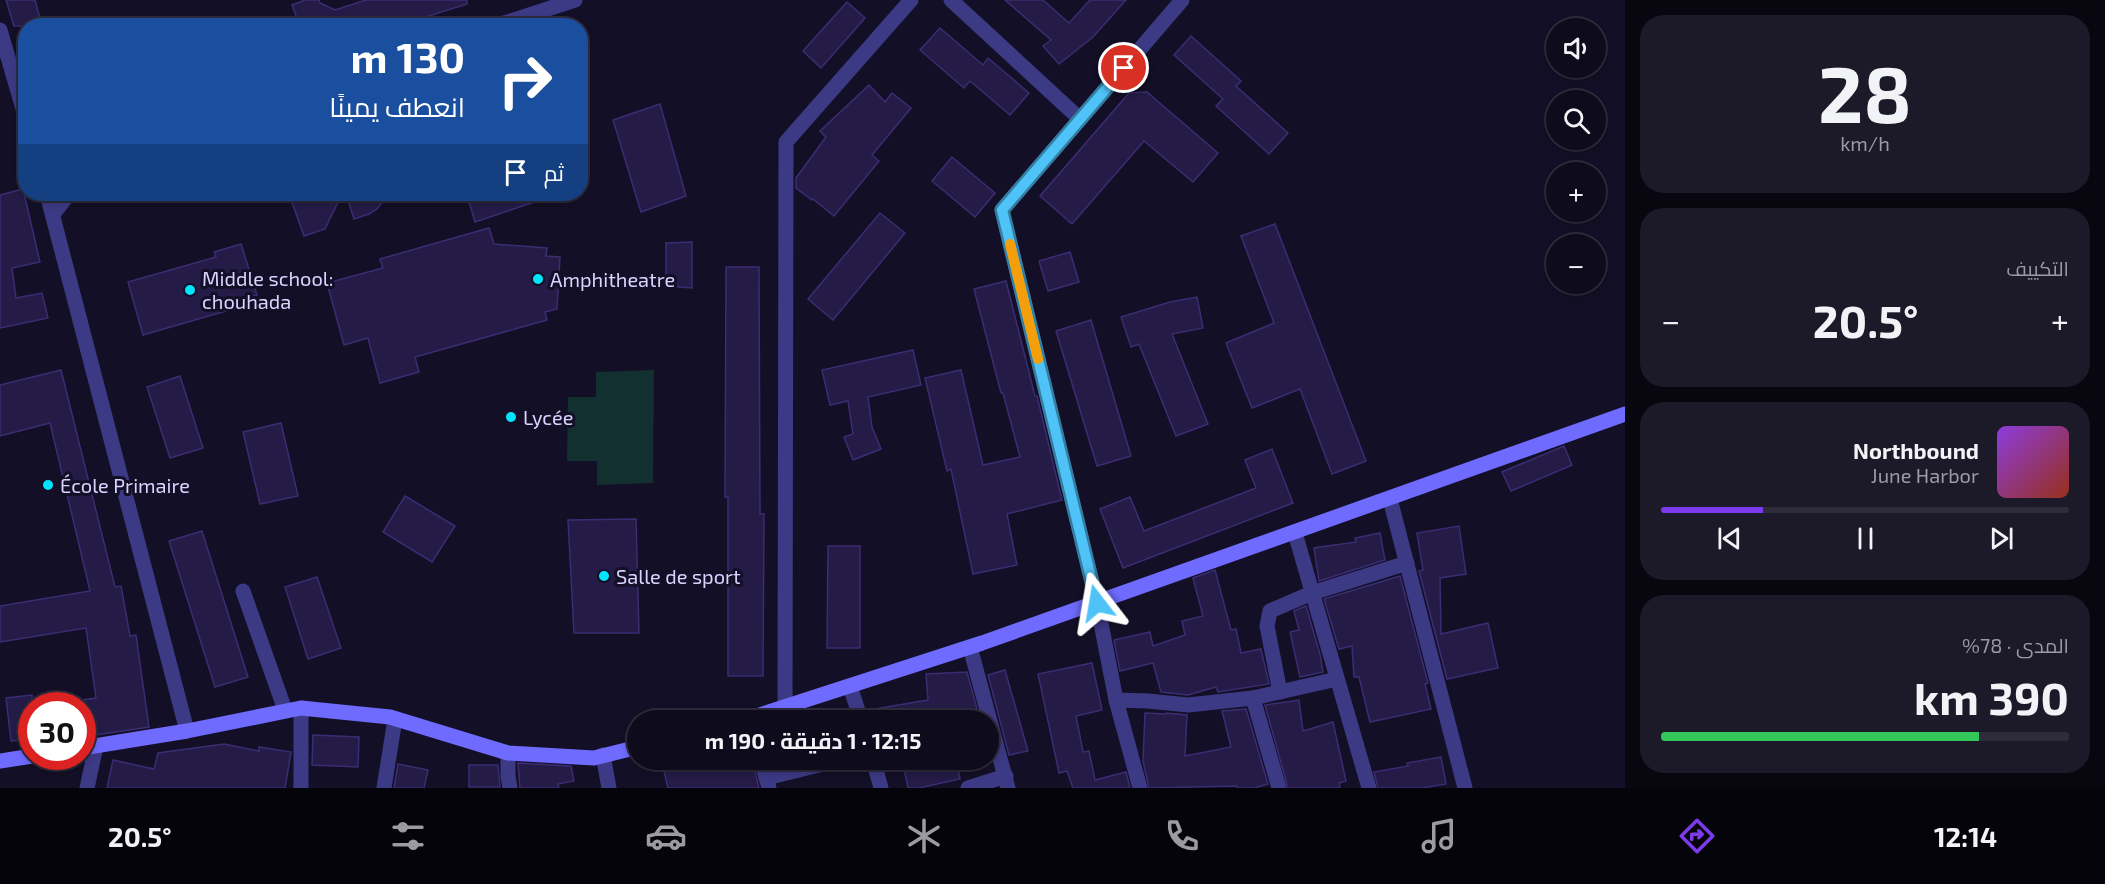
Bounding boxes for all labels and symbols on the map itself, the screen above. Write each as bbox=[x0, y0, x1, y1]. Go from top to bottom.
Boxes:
pin bbox=[1098, 42, 1149, 93]
place label: Middle school: chouhada bbox=[202, 266, 334, 313]
place label: Amphitheatre bbox=[550, 267, 675, 291]
marker: Amphitheatre bbox=[531, 272, 545, 286]
marker: Middle school: chouhada bbox=[183, 283, 197, 297]
place label: Lycée bbox=[523, 405, 573, 429]
marker: Lycée bbox=[504, 410, 518, 424]
place label: École Primaire bbox=[60, 473, 190, 497]
marker: École Primaire bbox=[41, 478, 55, 492]
place label: Salle de sport bbox=[616, 564, 741, 588]
marker: Salle de sport bbox=[597, 569, 611, 583]
position arrow bbox=[1065, 571, 1129, 635]
speed limit sign: 30 bbox=[18, 692, 96, 770]

